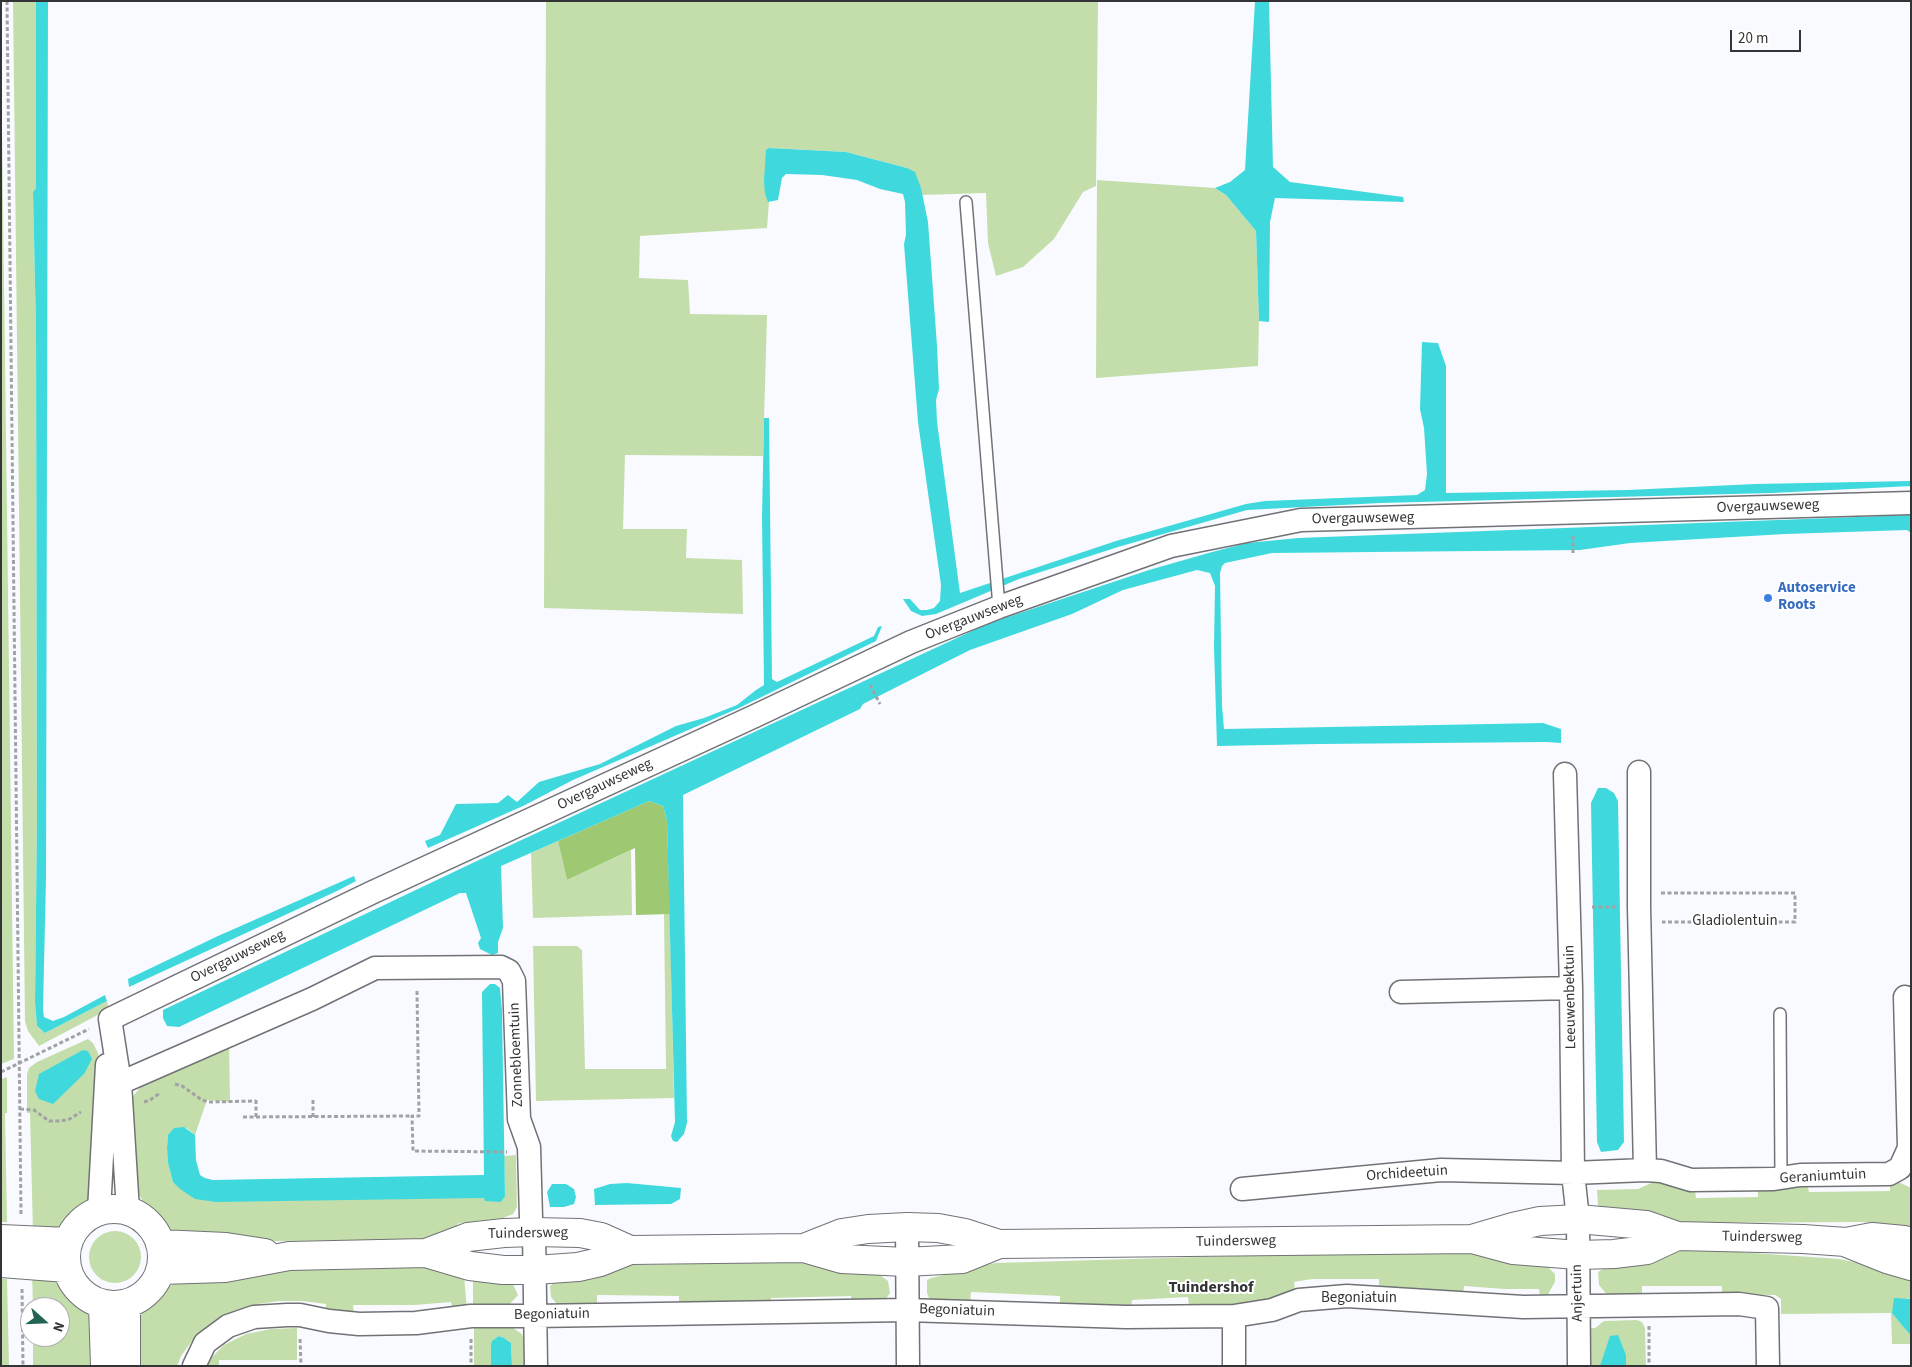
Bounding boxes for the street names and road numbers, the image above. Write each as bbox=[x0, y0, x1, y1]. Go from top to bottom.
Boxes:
street label: Overgauwseweg bbox=[1716, 496, 1820, 518]
street label: Overgauwseweg bbox=[1312, 509, 1414, 529]
street label: Overgauwseweg bbox=[923, 591, 1025, 645]
street label: Overgauwseweg bbox=[555, 755, 655, 815]
street label: Gladiolentuin bbox=[1692, 913, 1778, 931]
street label: Overgauwseweg bbox=[188, 926, 288, 988]
street label: Leeuwenbektuin bbox=[1561, 945, 1581, 1049]
street label: Zonnebloemtuin bbox=[506, 1002, 528, 1108]
street label: Orchideetuin bbox=[1366, 1162, 1448, 1186]
street label: Geraniumtuin bbox=[1779, 1166, 1867, 1188]
street label: Tuindersweg bbox=[488, 1224, 568, 1244]
street label: Tuindersweg bbox=[1722, 1228, 1802, 1248]
street label: Tuindersweg bbox=[1196, 1232, 1276, 1252]
street label: Anjertuin bbox=[1568, 1264, 1588, 1322]
street label: Begoniatuin bbox=[1321, 1290, 1397, 1308]
street label: Begoniatuin bbox=[919, 1301, 995, 1321]
street label: Begoniatuin bbox=[514, 1305, 590, 1325]

